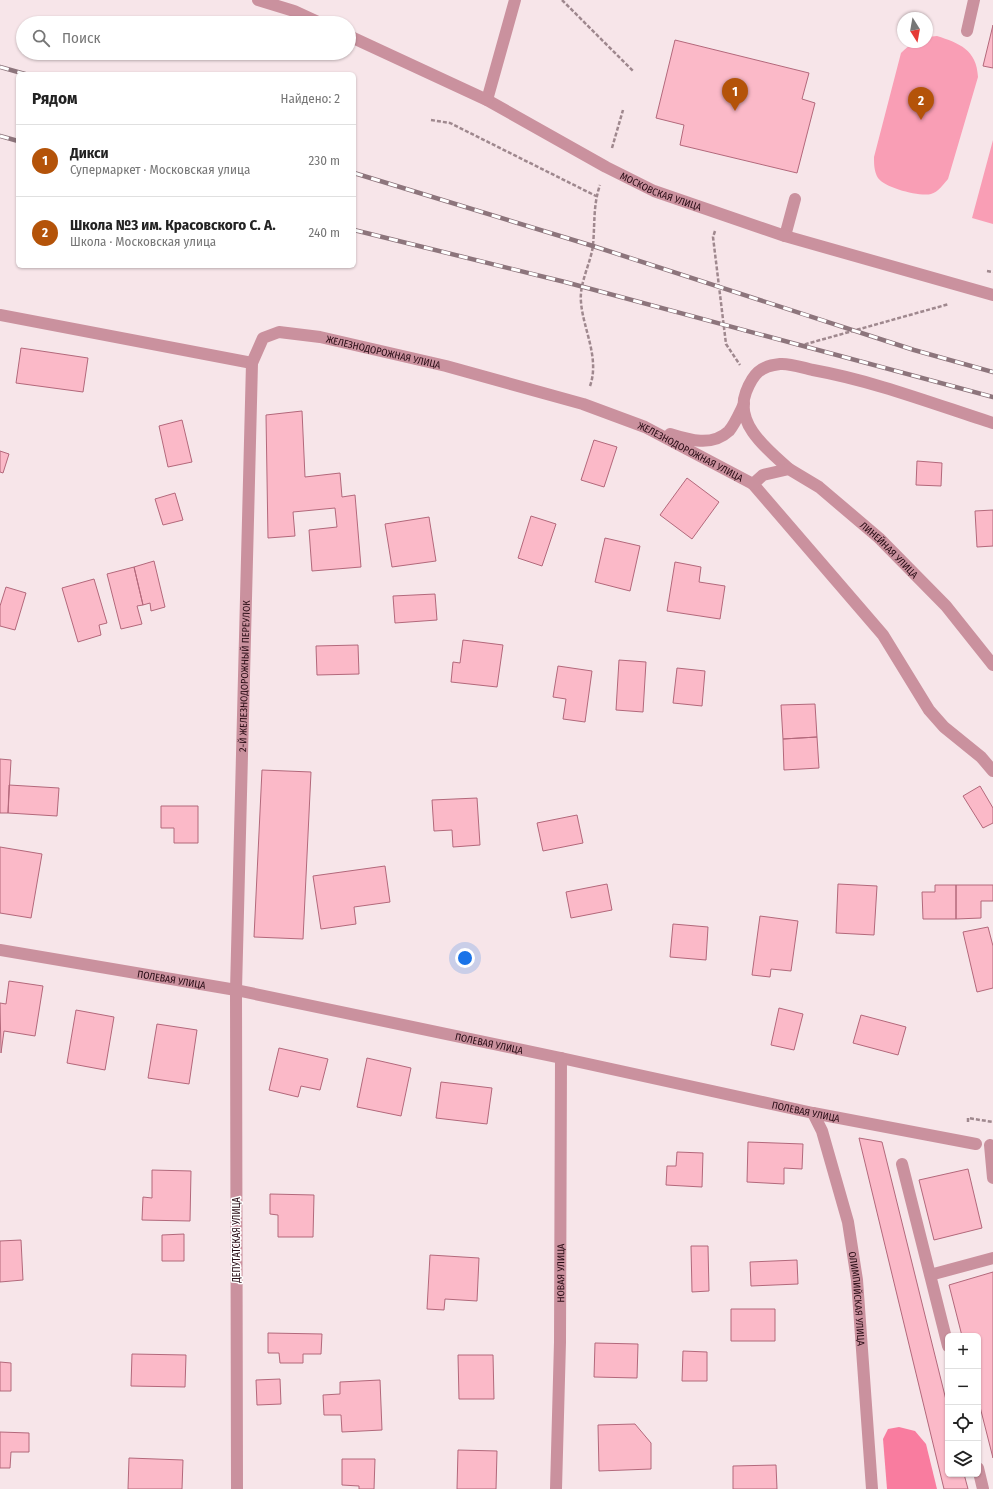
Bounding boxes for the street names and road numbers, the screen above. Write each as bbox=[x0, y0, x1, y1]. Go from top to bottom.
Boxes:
street label: МОСКОВСКАЯ УЛИЦА bbox=[618, 170, 704, 214]
street label: ЖЕЛЕЗНОДОРОЖНАЯ УЛИЦА bbox=[325, 334, 442, 372]
street label: ЖЕЛЕЗНОДОРОЖНАЯ УЛИЦА bbox=[636, 420, 745, 485]
street label: ЛИНЕЙНАЯ УЛИЦА bbox=[857, 520, 921, 582]
street label: 2-Й ЖЕЛЕЗНОДОРОЖНЫЙ ПЕРЕУЛОК bbox=[236, 600, 253, 752]
street label: ПОЛЕВАЯ УЛИЦА bbox=[136, 968, 207, 992]
street label: ПОЛЕВАЯ УЛИЦА bbox=[454, 1031, 525, 1057]
street label: ПОЛЕВАЯ УЛИЦА bbox=[771, 1099, 841, 1125]
street label: ДЕПУТАТСКАЯ УЛИЦА bbox=[231, 1196, 243, 1284]
street label: НОВАЯ УЛИЦА bbox=[555, 1243, 567, 1302]
street label: ОЛИМПИЙСКАЯ УЛИЦА bbox=[846, 1251, 867, 1347]

